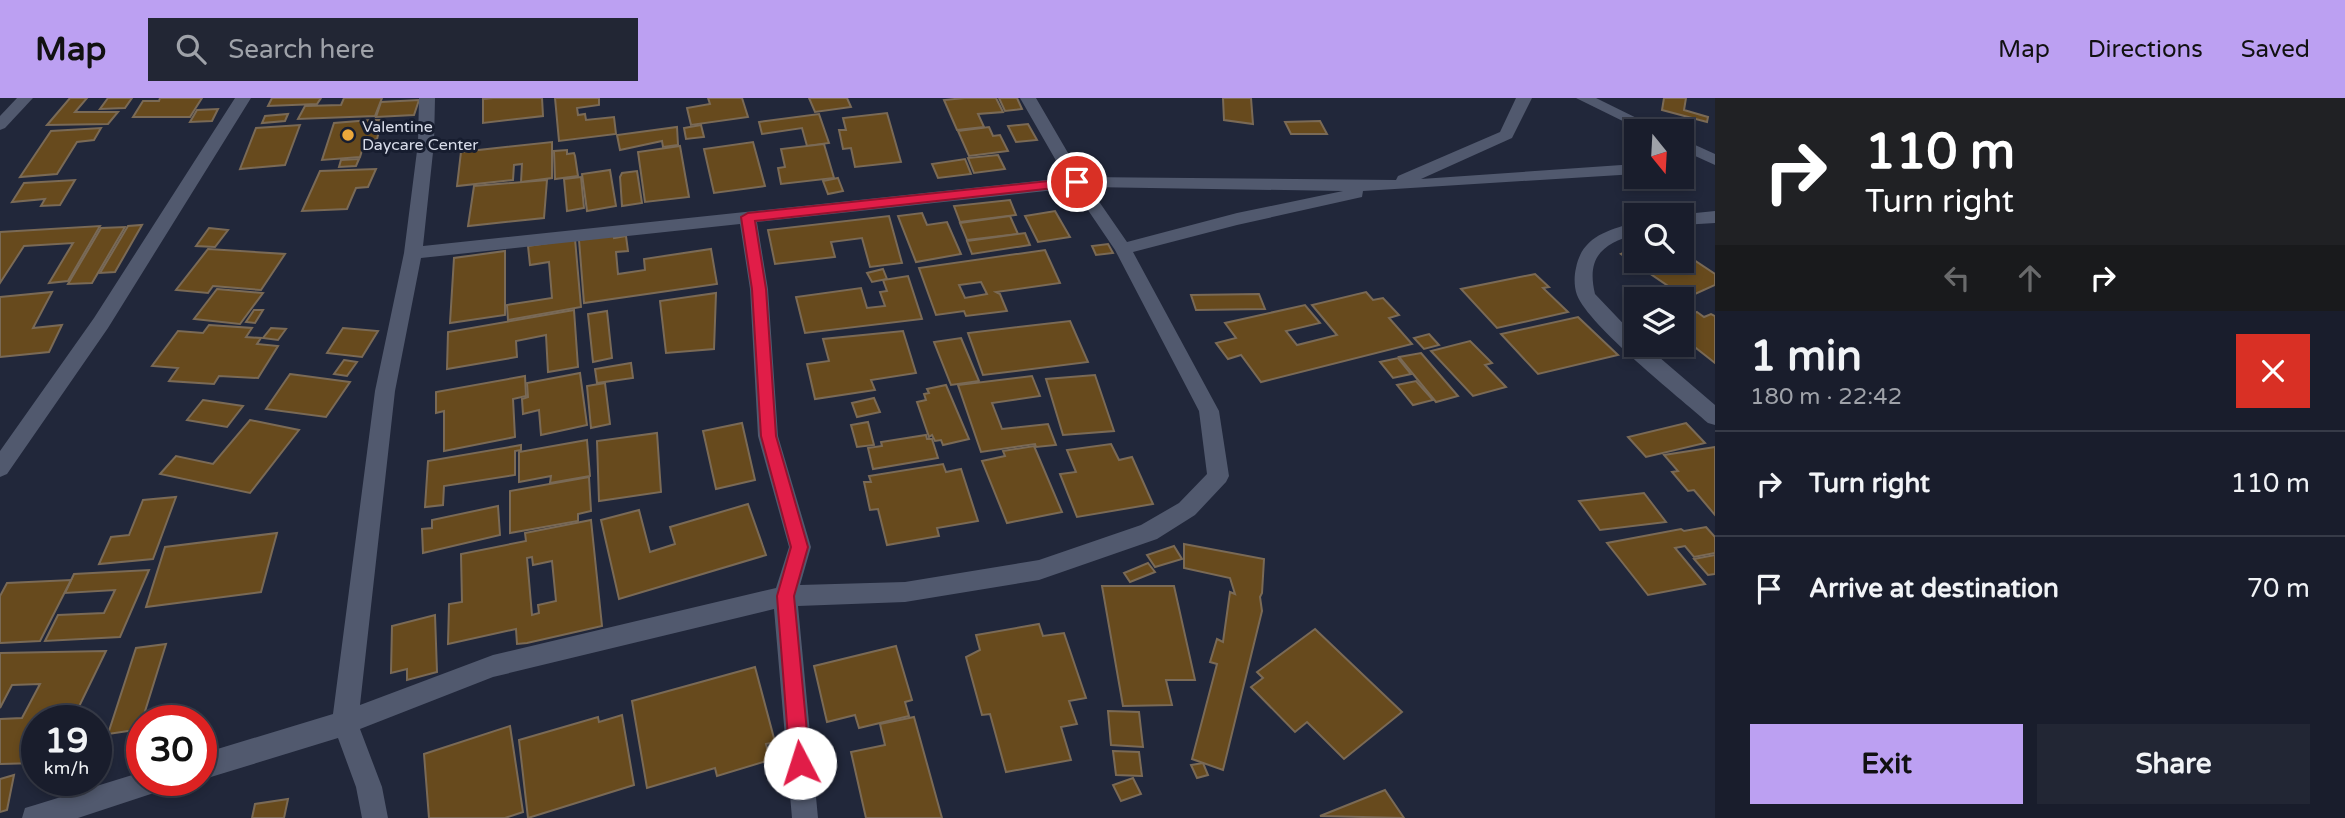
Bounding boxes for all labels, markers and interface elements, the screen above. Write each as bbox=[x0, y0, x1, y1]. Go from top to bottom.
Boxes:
search box bbox=[148, 18, 638, 81]
text: Map bbox=[35, 30, 106, 69]
icon: search bbox=[172, 30, 210, 68]
text: Search here bbox=[228, 34, 374, 65]
text: Map bbox=[1998, 35, 2050, 64]
text: Directions bbox=[2088, 35, 2203, 64]
text: Saved bbox=[2241, 35, 2310, 64]
place label: Valentine Daycare Center bbox=[362, 117, 479, 155]
north arrow bbox=[1624, 119, 1694, 189]
map controls bbox=[1624, 119, 1694, 357]
text: 110 m bbox=[1865, 123, 2015, 182]
icon: right bbox=[1750, 126, 1841, 217]
marker: Valentine Daycare Center bbox=[340, 127, 356, 143]
pin bbox=[1047, 152, 1107, 212]
icon: arrive bbox=[1058, 163, 1096, 201]
text: Turn right bbox=[1865, 183, 2014, 221]
button: search bbox=[1624, 203, 1694, 273]
icon: left bbox=[1938, 259, 1976, 297]
icon: ahead bbox=[2011, 259, 2049, 297]
icon: right bbox=[2084, 259, 2122, 297]
button: layers bbox=[1624, 287, 1694, 357]
text: 1 min bbox=[1750, 331, 1862, 382]
button: close bbox=[2236, 334, 2310, 408]
text: 180 m · 22:42 bbox=[1750, 383, 1902, 411]
icon: right bbox=[1750, 465, 1788, 503]
text: Turn right bbox=[1809, 468, 1930, 499]
text: 110 m bbox=[2230, 468, 2310, 499]
icon: arrive bbox=[1750, 570, 1788, 608]
text: Arrive at destination bbox=[1809, 573, 2059, 604]
text: 70 m bbox=[2247, 573, 2310, 604]
speed limit sign: 30 bbox=[126, 705, 217, 796]
text: 19 bbox=[45, 720, 88, 762]
button: Exit bbox=[1750, 724, 2023, 804]
button: Share bbox=[2037, 724, 2310, 804]
position arrow bbox=[763, 726, 837, 800]
text: km/h bbox=[44, 757, 89, 779]

